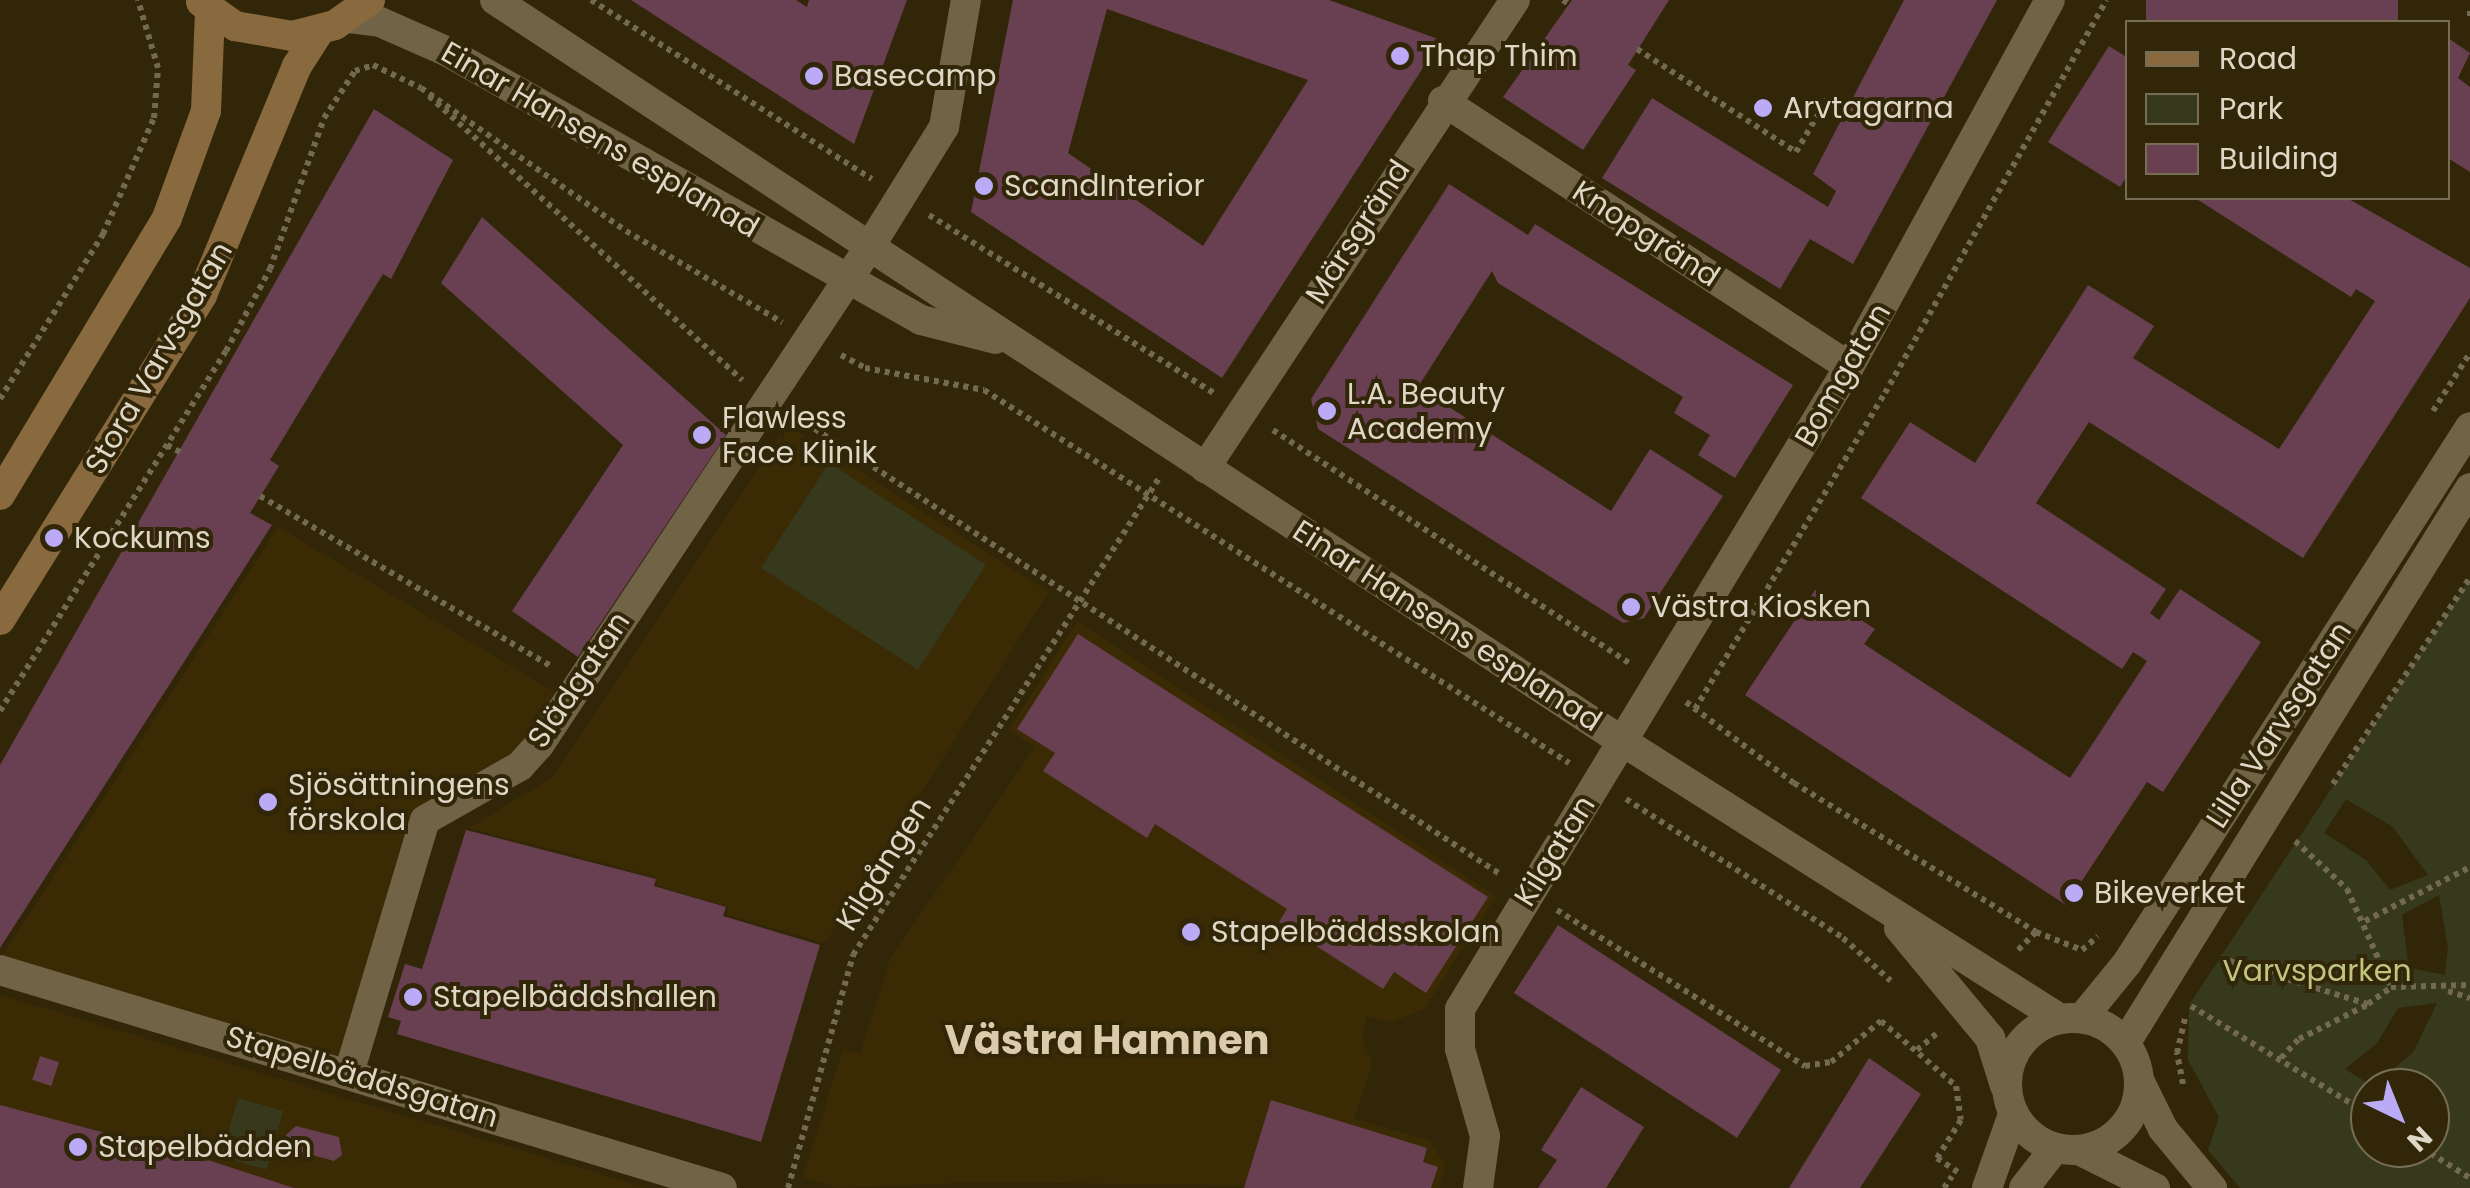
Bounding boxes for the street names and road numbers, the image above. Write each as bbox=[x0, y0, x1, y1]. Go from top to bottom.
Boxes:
street label: Einar Hansens esplanad bbox=[435, 34, 765, 246]
street label: Märsgränd bbox=[1298, 153, 1418, 311]
street label: Knopgränd bbox=[1566, 173, 1726, 295]
street label: Stora Varvsgatan bbox=[78, 235, 240, 481]
street label: Bomgatan bbox=[1788, 297, 1898, 453]
street label: Einar Hansens esplanad bbox=[1286, 513, 1608, 739]
street label: Slädgatan bbox=[520, 605, 638, 755]
street label: Lilla Varvsgatan bbox=[2199, 615, 2359, 835]
street label: Kilgatan bbox=[1507, 789, 1603, 913]
street label: Kilgången bbox=[829, 791, 939, 937]
street label: Stapelbäddsgatan bbox=[222, 1018, 502, 1136]

